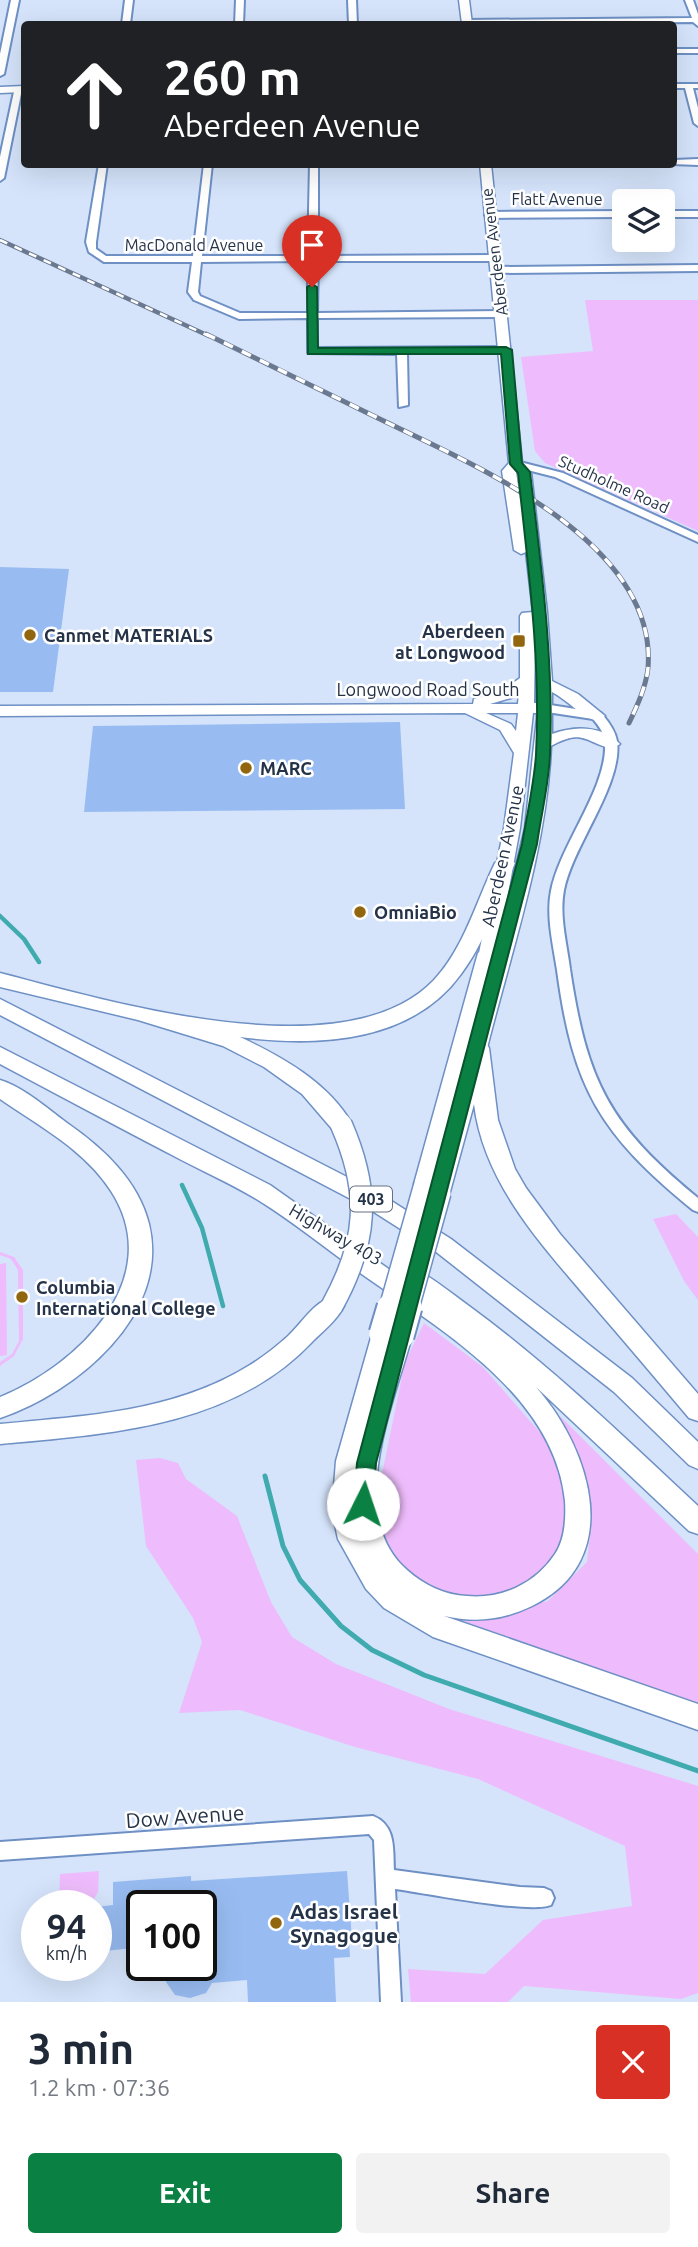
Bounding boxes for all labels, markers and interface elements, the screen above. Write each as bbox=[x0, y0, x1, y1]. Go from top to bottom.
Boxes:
icon: ahead bbox=[49, 49, 140, 140]
text: 260 m bbox=[164, 49, 301, 104]
text: Aberdeen Avenue bbox=[164, 107, 421, 143]
street label: Aberdeen Avenue bbox=[477, 187, 511, 317]
map controls bbox=[612, 189, 675, 252]
button: layers bbox=[612, 189, 675, 252]
street label: Flatt Avenue bbox=[511, 190, 603, 208]
pin bbox=[282, 215, 342, 287]
icon: arrive bbox=[293, 226, 331, 264]
street label: MacDonald Avenue bbox=[125, 236, 263, 254]
street label: Studholme Road bbox=[556, 452, 672, 516]
place label: Aberdeen at Longwood bbox=[395, 621, 505, 662]
place label: Canmet MATERIALS bbox=[44, 625, 213, 645]
marker: Canmet MATERIALS bbox=[22, 627, 38, 643]
marker: Aberdeen at Longwood bbox=[511, 633, 527, 649]
street label: Longwood Road South bbox=[336, 679, 520, 699]
place label: MARC bbox=[260, 758, 312, 778]
marker: MARC bbox=[238, 760, 254, 776]
street label: Aberdeen Avenue bbox=[477, 783, 527, 929]
place label: OmniaBio bbox=[374, 902, 457, 922]
marker: OmniaBio bbox=[352, 904, 368, 920]
road number: 403 bbox=[350, 1186, 392, 1212]
street label: Highway 403 bbox=[286, 1199, 386, 1269]
place label: Columbia International College bbox=[36, 1277, 216, 1318]
marker: Columbia International College bbox=[14, 1289, 30, 1305]
position arrow bbox=[326, 1467, 400, 1541]
street label: Dow Avenue bbox=[125, 1800, 245, 1832]
speed limit sign: 100 bbox=[126, 1890, 217, 1981]
place label: Adas Israel Synagogue bbox=[290, 1899, 398, 1947]
text: 94 bbox=[47, 1906, 86, 1946]
marker: Adas Israel Synagogue bbox=[268, 1915, 284, 1931]
text: km/h bbox=[46, 1943, 87, 1963]
text: 3 min bbox=[28, 2025, 134, 2072]
button: close bbox=[596, 2025, 670, 2099]
text: 1.2 km · 07:36 bbox=[28, 2075, 170, 2100]
button: Exit bbox=[28, 2153, 342, 2233]
button: Share bbox=[356, 2153, 670, 2233]

